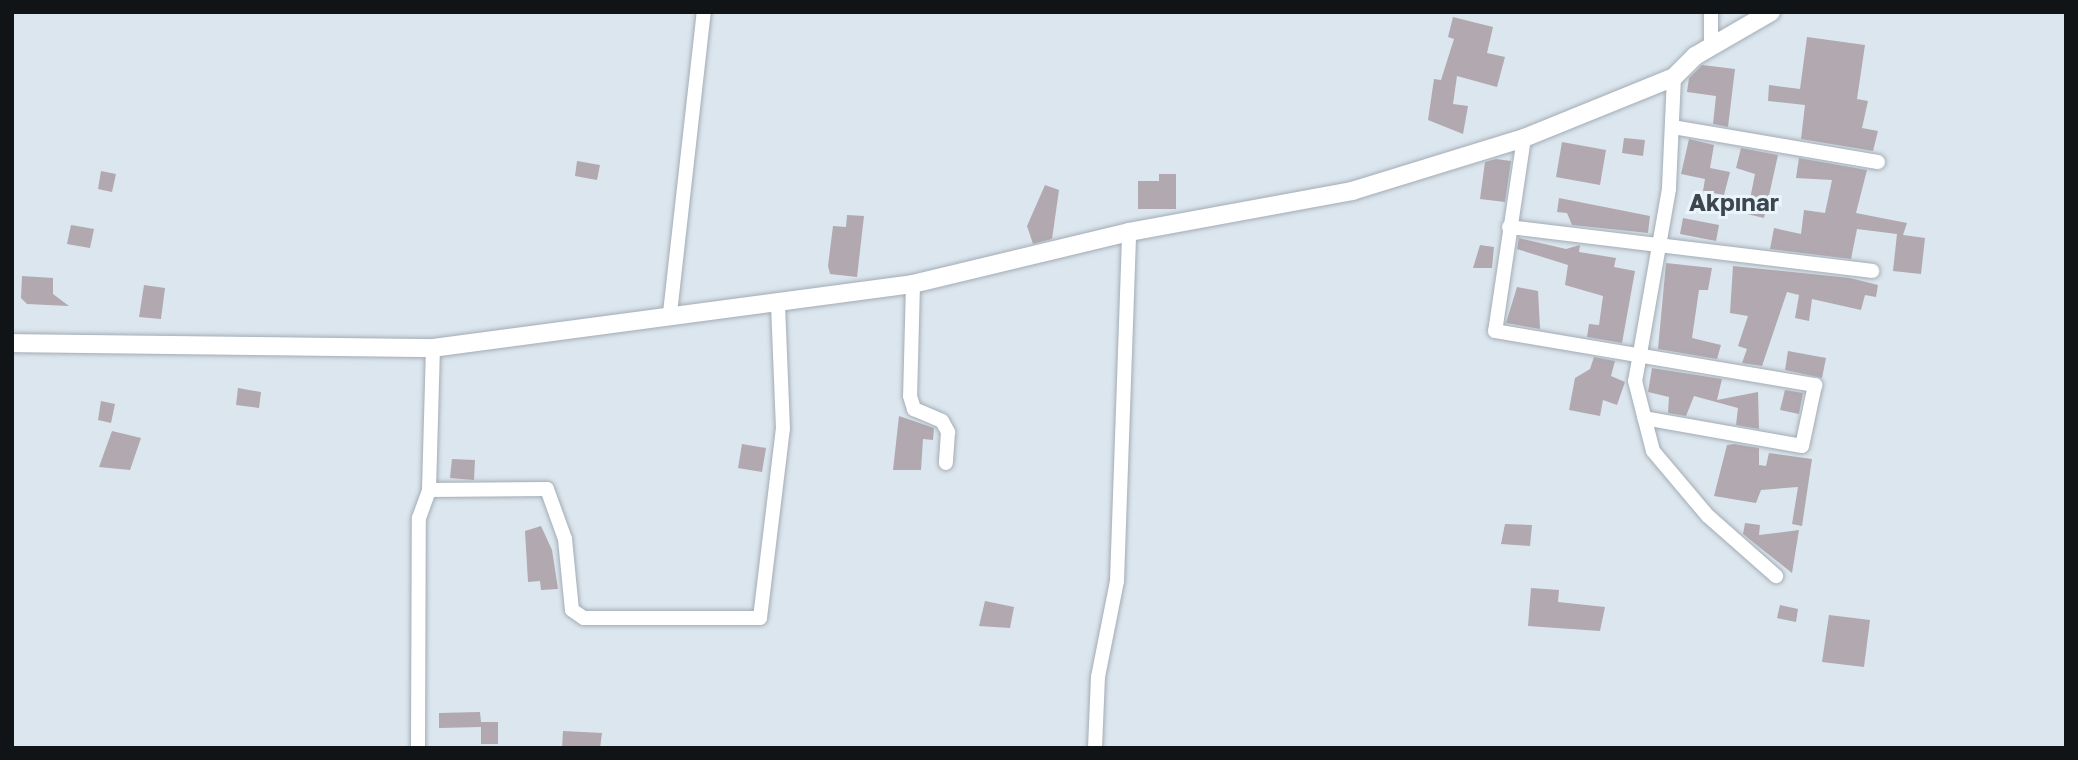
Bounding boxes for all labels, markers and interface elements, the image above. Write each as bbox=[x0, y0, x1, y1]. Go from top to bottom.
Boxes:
district label: Akpınar bbox=[1689, 188, 1779, 216]

